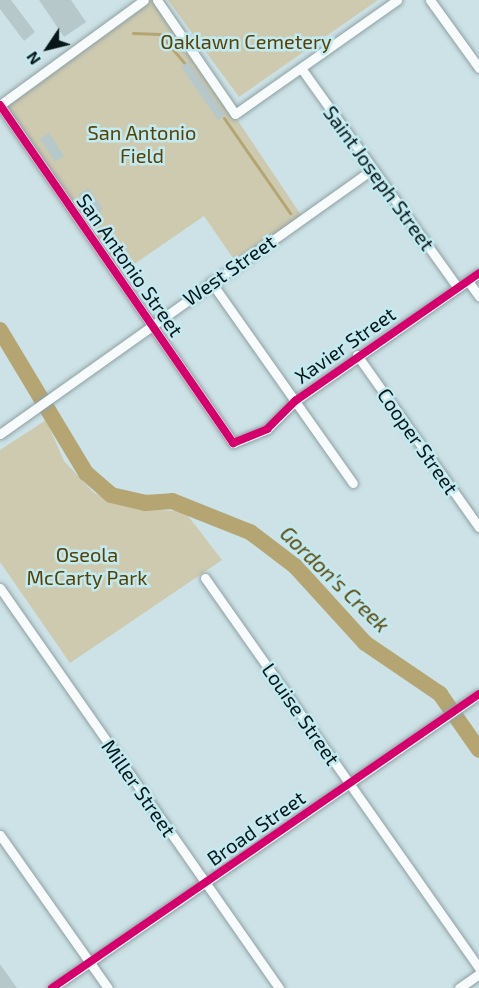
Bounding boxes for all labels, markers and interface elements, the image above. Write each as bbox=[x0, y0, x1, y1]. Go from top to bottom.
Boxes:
north arrow bbox=[18, 18, 78, 78]
park label: Oaklawn Cemetery bbox=[160, 29, 332, 53]
text: N bbox=[22, 48, 44, 69]
street label: Saint Joseph Street bbox=[318, 101, 440, 255]
park label: San Antonio Field bbox=[87, 121, 197, 168]
street label: San Antonio Street bbox=[72, 189, 188, 341]
street label: West Street bbox=[178, 229, 280, 311]
street label: Xavier Street bbox=[290, 301, 400, 389]
street label: Cooper Street bbox=[372, 383, 464, 499]
water label: Gordon's Creek bbox=[275, 521, 395, 637]
park label: Oseola McCarty Park bbox=[26, 542, 148, 589]
street label: Louise Street bbox=[257, 658, 345, 770]
street label: Miller Street bbox=[97, 735, 181, 841]
street label: Broad Street bbox=[202, 785, 310, 871]

